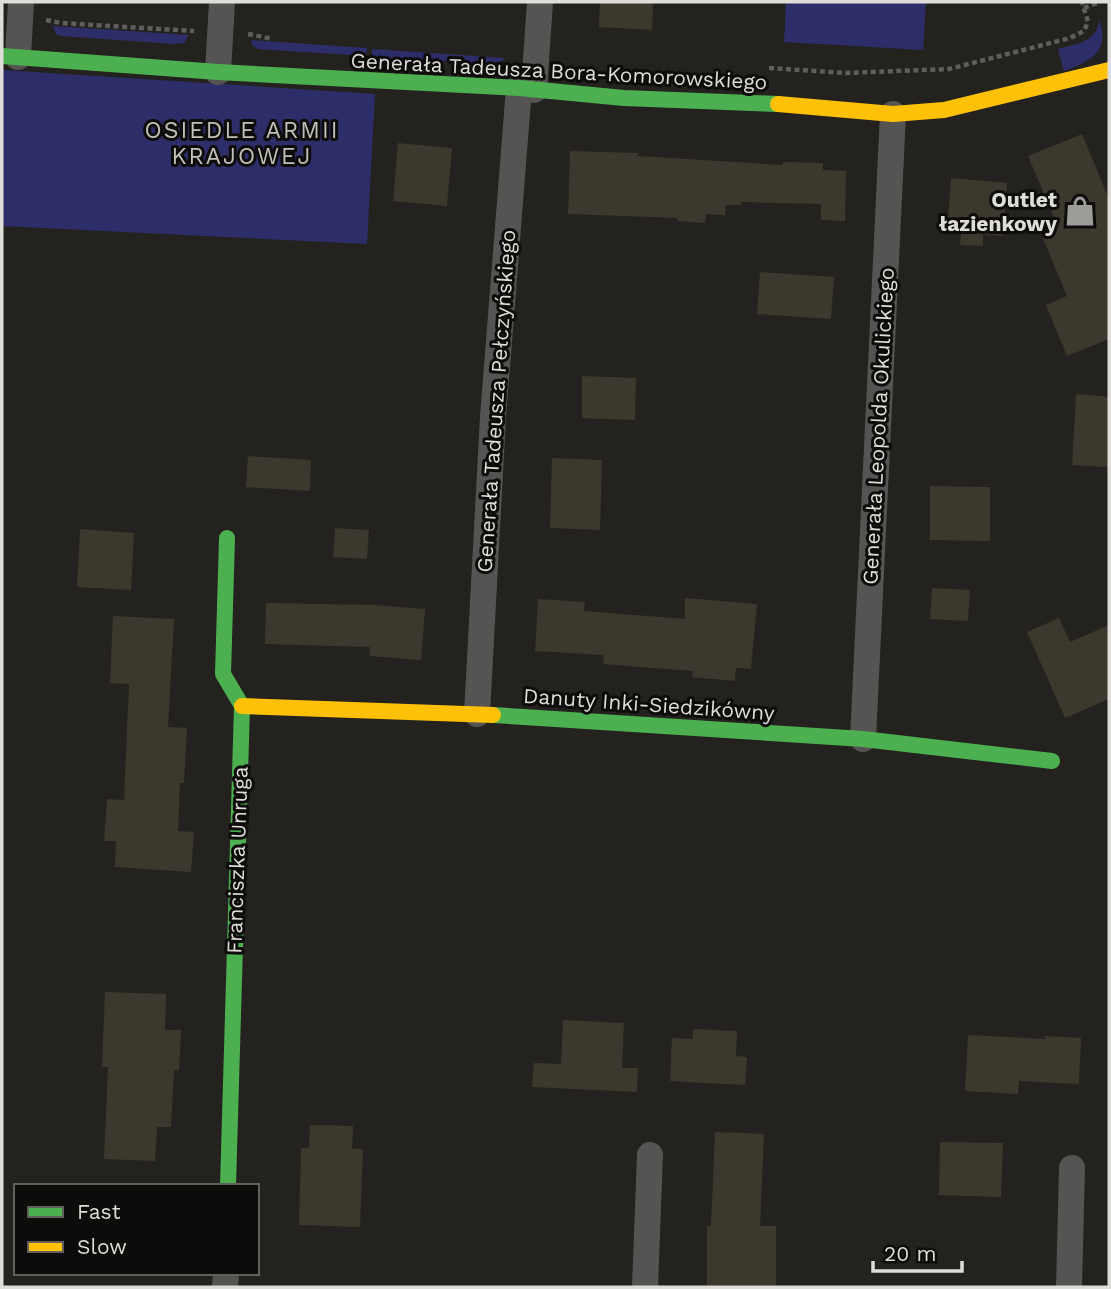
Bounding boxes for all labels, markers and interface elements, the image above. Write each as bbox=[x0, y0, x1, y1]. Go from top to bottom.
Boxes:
street label: Generała Tadeusza Bora-Komorowskiego bbox=[350, 48, 768, 94]
district label: OSIEDLE ARMII KRAJOWEJ bbox=[144, 117, 340, 170]
place label: Outlet łazienkowy bbox=[939, 187, 1057, 236]
shop icon: Outlet łazienkowy bbox=[1063, 194, 1097, 228]
street label: Generała Tadeusza Pełczyńskiego bbox=[472, 229, 520, 573]
street label: Generała Leopolda Okulickiego bbox=[857, 267, 899, 585]
street label: Danuty Inki-Siedzikówny bbox=[522, 683, 776, 725]
street label: Franciszka Unruga bbox=[221, 766, 253, 954]
legend bbox=[14, 1184, 259, 1275]
text: Fast bbox=[77, 1199, 121, 1224]
scale bar bbox=[873, 1230, 962, 1274]
text: Slow bbox=[77, 1234, 127, 1259]
text: 20 m bbox=[884, 1241, 936, 1266]

